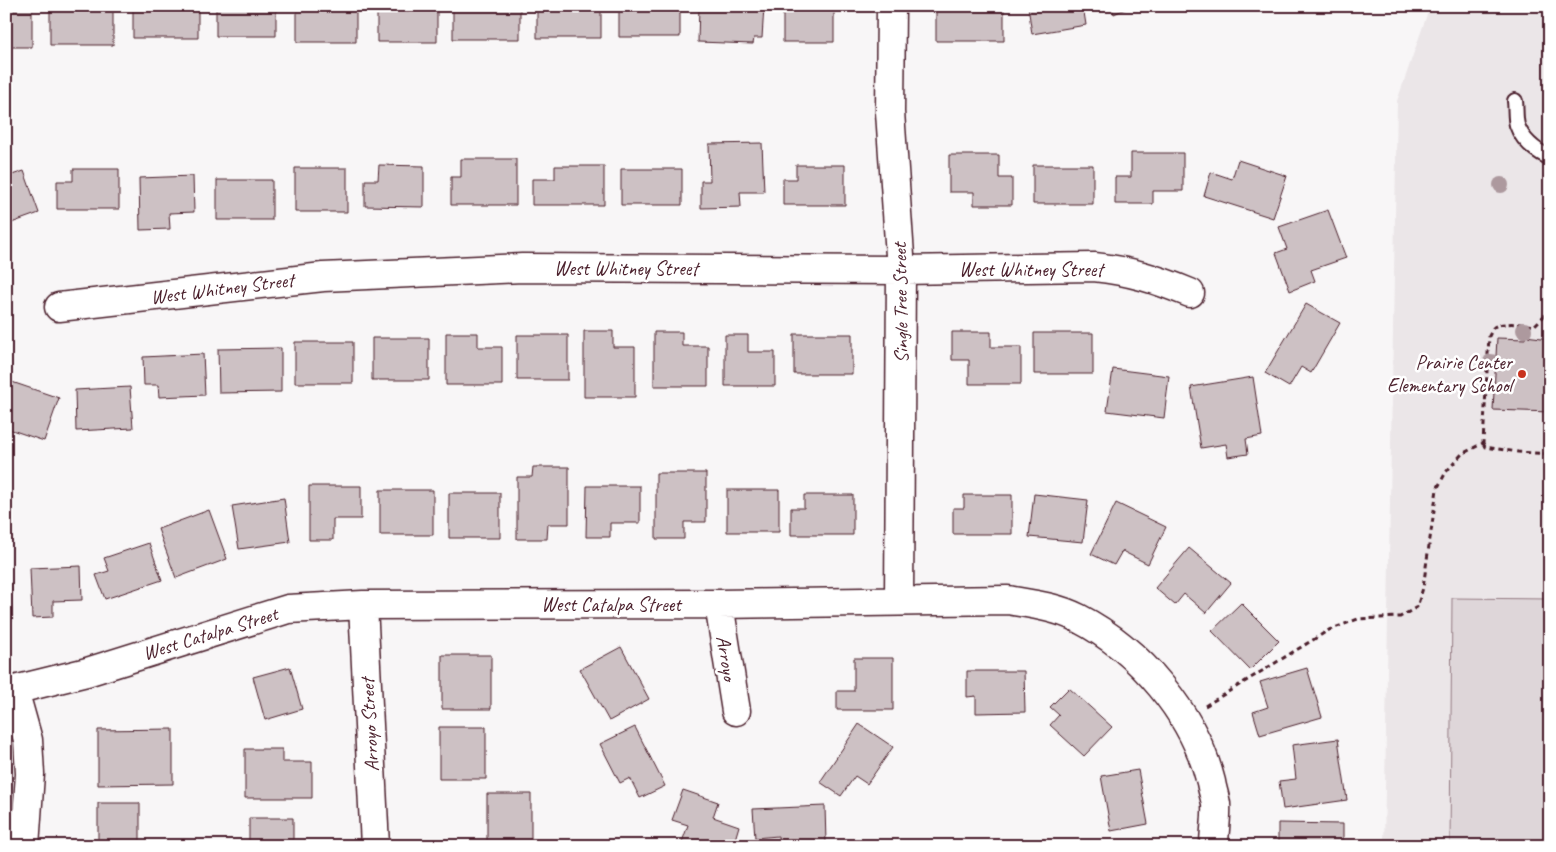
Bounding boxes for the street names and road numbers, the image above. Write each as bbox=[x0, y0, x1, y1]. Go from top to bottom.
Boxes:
street label: Single Tree Street bbox=[887, 240, 914, 363]
street label: West Whitney Street bbox=[554, 256, 701, 281]
street label: West Whitney Street bbox=[959, 257, 1106, 282]
street label: West Whitney Street bbox=[149, 267, 298, 310]
street label: West Catalpa Street bbox=[541, 592, 683, 617]
street label: West Catalpa Street bbox=[140, 600, 283, 666]
street label: Arroyo bbox=[711, 634, 743, 684]
street label: Arroyo Street bbox=[354, 674, 384, 772]

